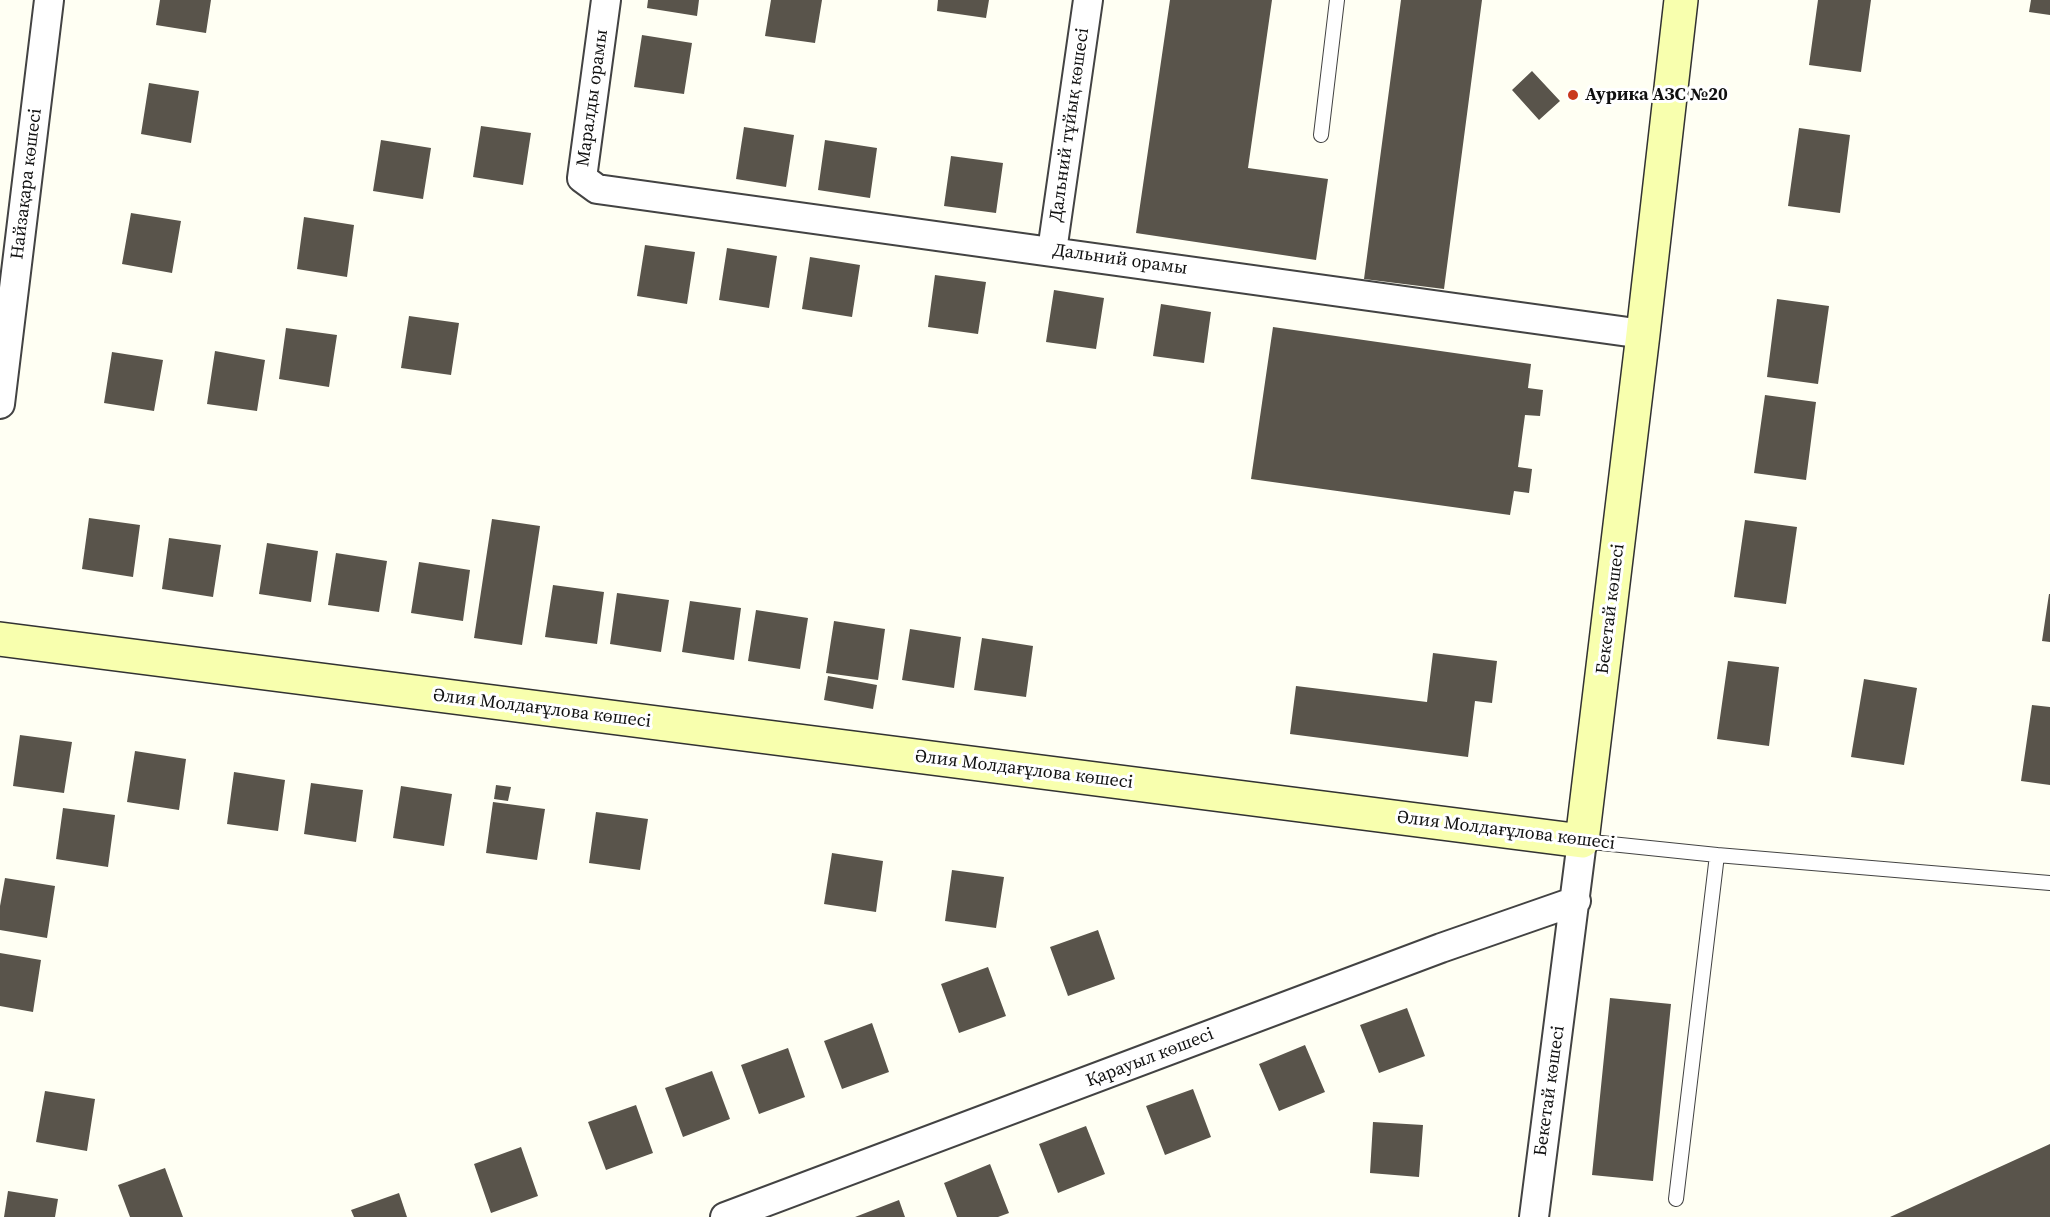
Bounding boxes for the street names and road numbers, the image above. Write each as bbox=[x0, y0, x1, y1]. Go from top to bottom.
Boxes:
street label: Дальний тұйық көшесі bbox=[1046, 27, 1094, 223]
street label: Маралды орамы bbox=[573, 28, 613, 168]
street label: Найзақара көшесі bbox=[7, 107, 47, 261]
street label: Дальний орамы bbox=[1051, 240, 1189, 280]
street label: Бекетай көшесі bbox=[1592, 542, 1630, 676]
street label: Әлия Молдағұлова көшесі bbox=[432, 685, 652, 733]
street label: Әлия Молдағұлова көшесі bbox=[914, 746, 1134, 794]
street label: Әлия Молдағұлова көшесі bbox=[1396, 807, 1616, 855]
street label: Қарауыл көшесі bbox=[1083, 1024, 1217, 1092]
street label: Бекетай көшесі bbox=[1530, 1024, 1570, 1158]

